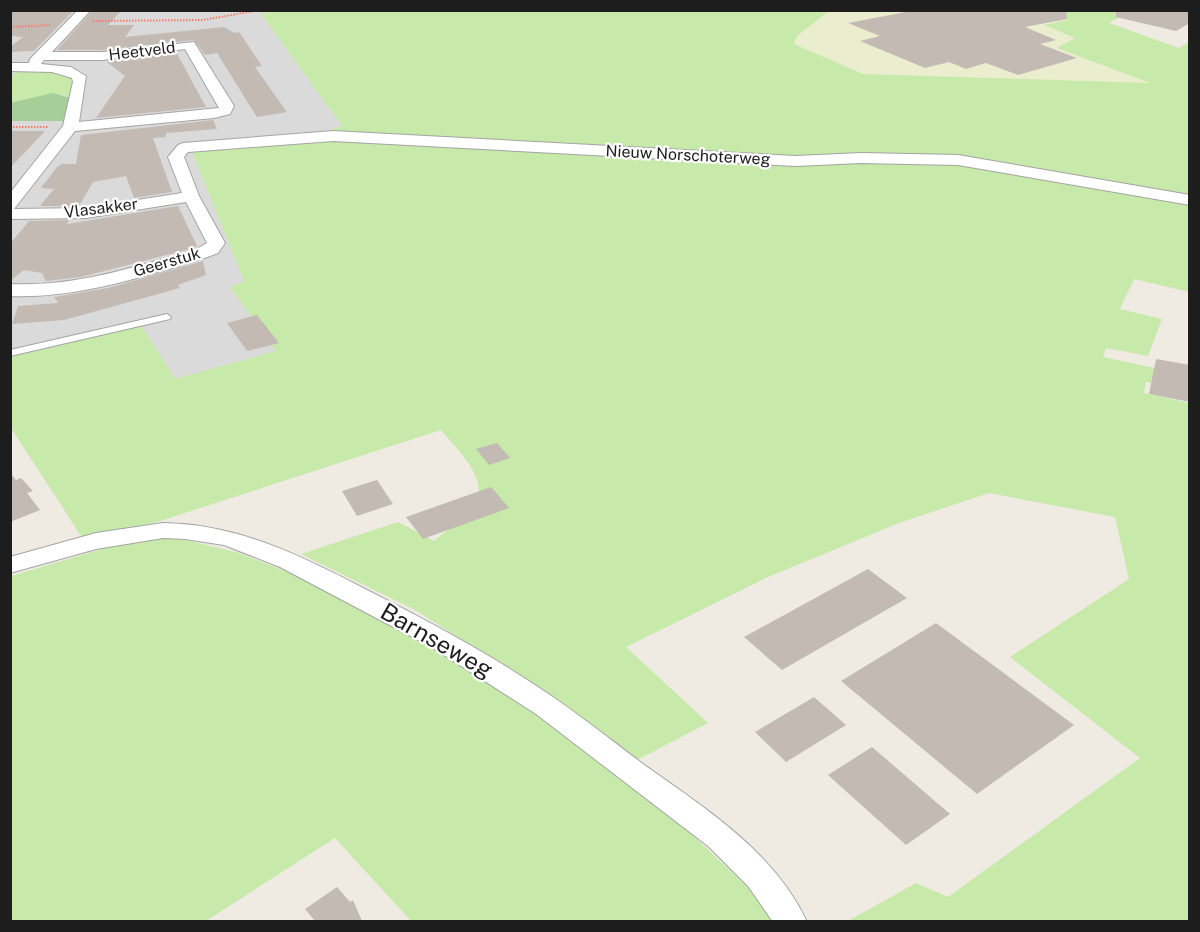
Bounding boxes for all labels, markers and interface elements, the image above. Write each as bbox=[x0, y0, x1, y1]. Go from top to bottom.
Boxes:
street label: Heetveld bbox=[108, 37, 176, 65]
street label: Nieuw Norschoterweg bbox=[605, 141, 771, 169]
street label: Vlasakker bbox=[63, 194, 139, 222]
street label: Geerstuk bbox=[131, 243, 203, 281]
street label: Barnseweg bbox=[376, 597, 498, 683]

